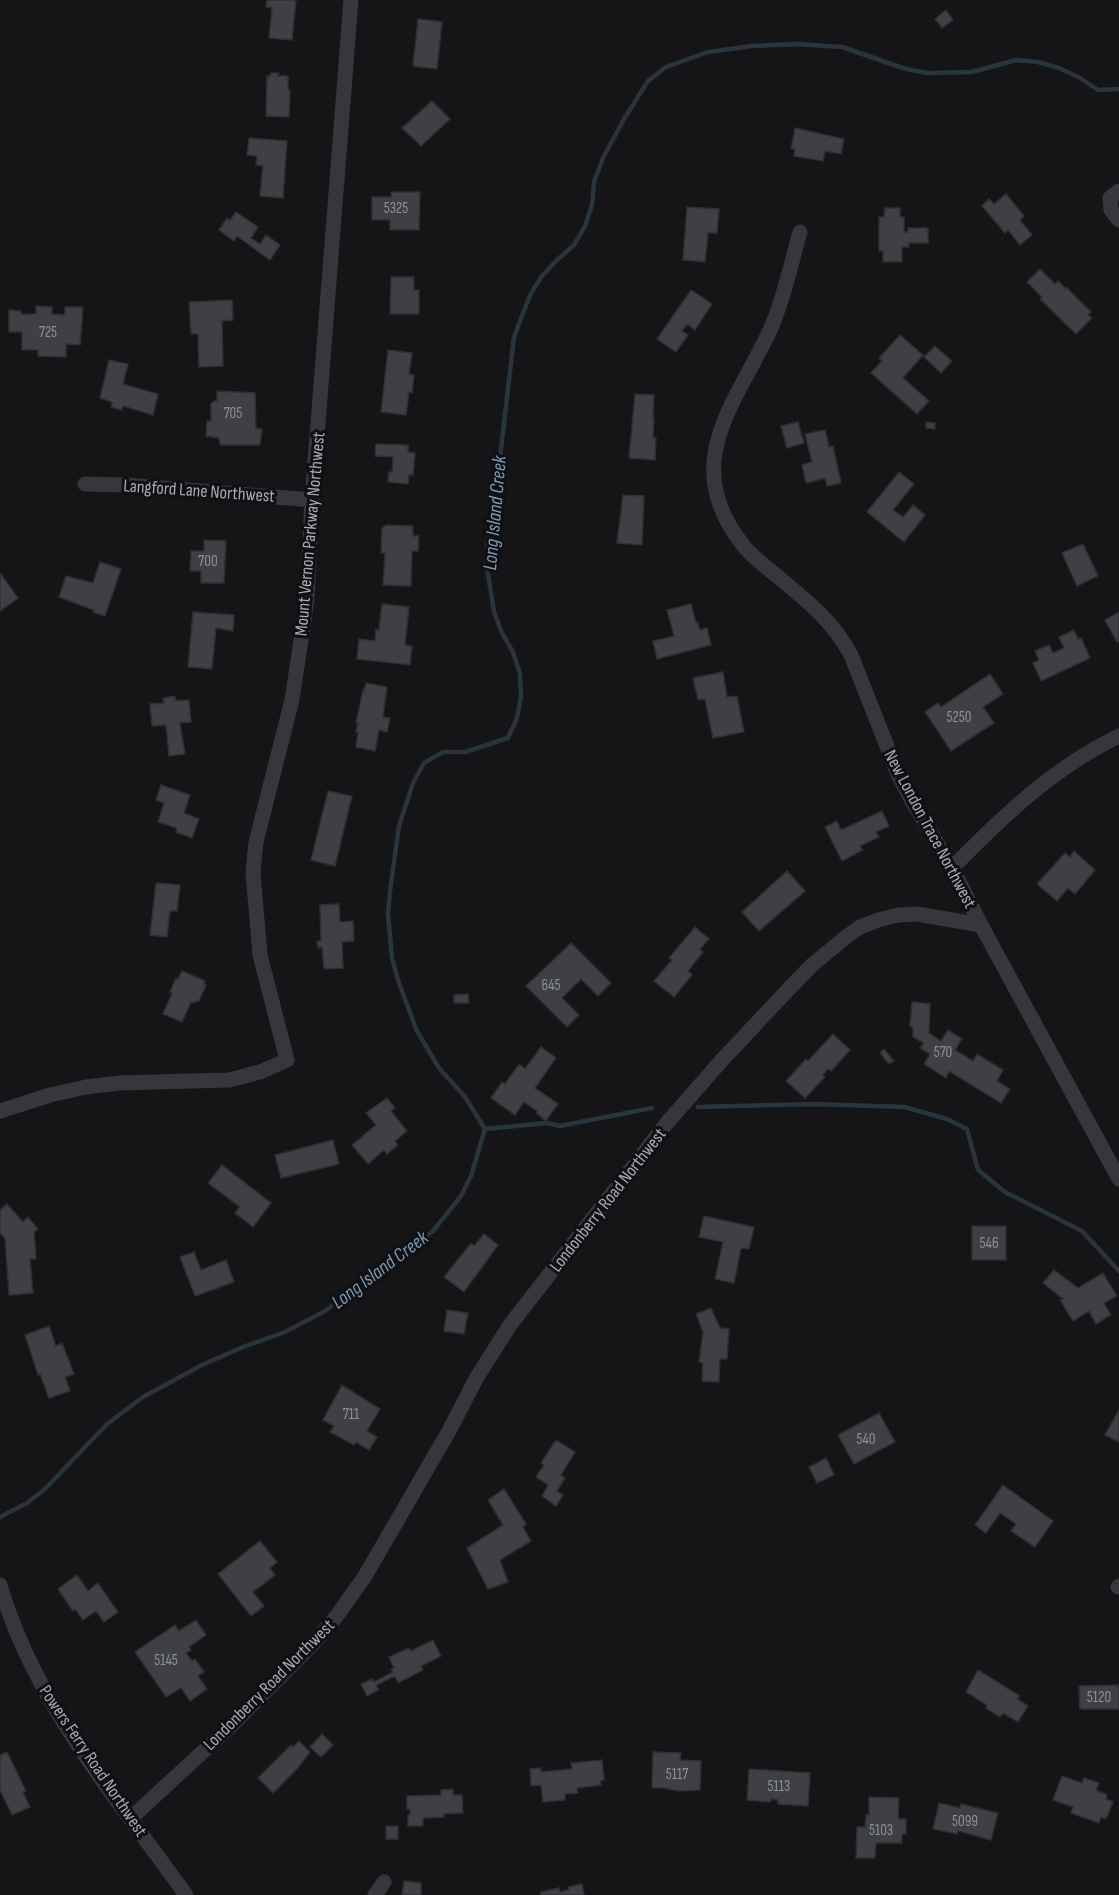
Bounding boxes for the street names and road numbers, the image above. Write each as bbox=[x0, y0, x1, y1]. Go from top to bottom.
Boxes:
street label: Mount Vernon Parkway Northwest bbox=[291, 431, 329, 637]
street label: Langford Lane Northwest bbox=[123, 475, 276, 507]
street label: New London Trace Northwest bbox=[879, 746, 981, 912]
street label: Londonberry Road Northwest bbox=[545, 1124, 671, 1276]
street label: Londonberry Road Northwest bbox=[199, 1615, 339, 1755]
street label: Powers Ferry Road Northwest bbox=[35, 1681, 152, 1841]

